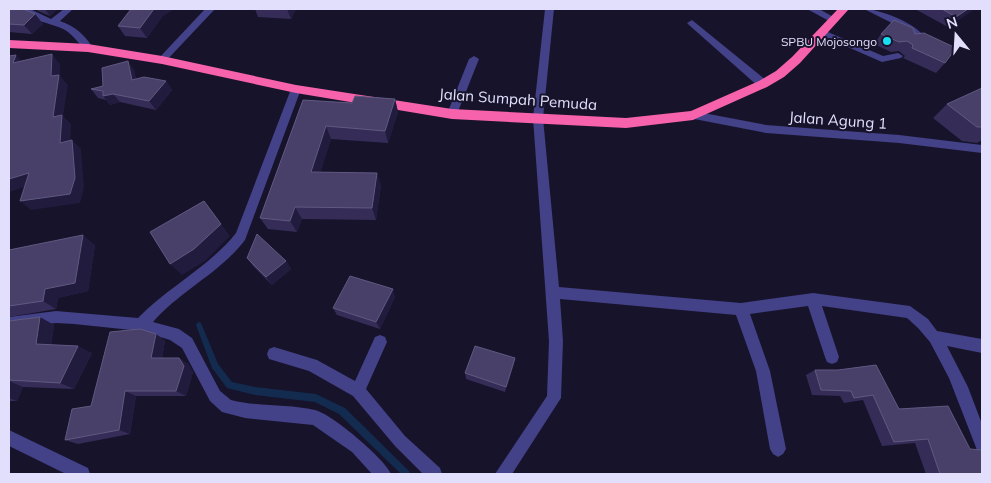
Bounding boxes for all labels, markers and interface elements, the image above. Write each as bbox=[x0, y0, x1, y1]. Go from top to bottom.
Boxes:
north arrow bbox=[931, 10, 981, 60]
text: N bbox=[944, 12, 960, 33]
place label: SPBU Mojosongo bbox=[781, 34, 877, 49]
marker: SPBU Mojosongo bbox=[881, 35, 893, 47]
street label: Jalan Sumpah Pemuda bbox=[438, 84, 598, 114]
street label: Jalan Agung 1 bbox=[788, 107, 888, 133]

